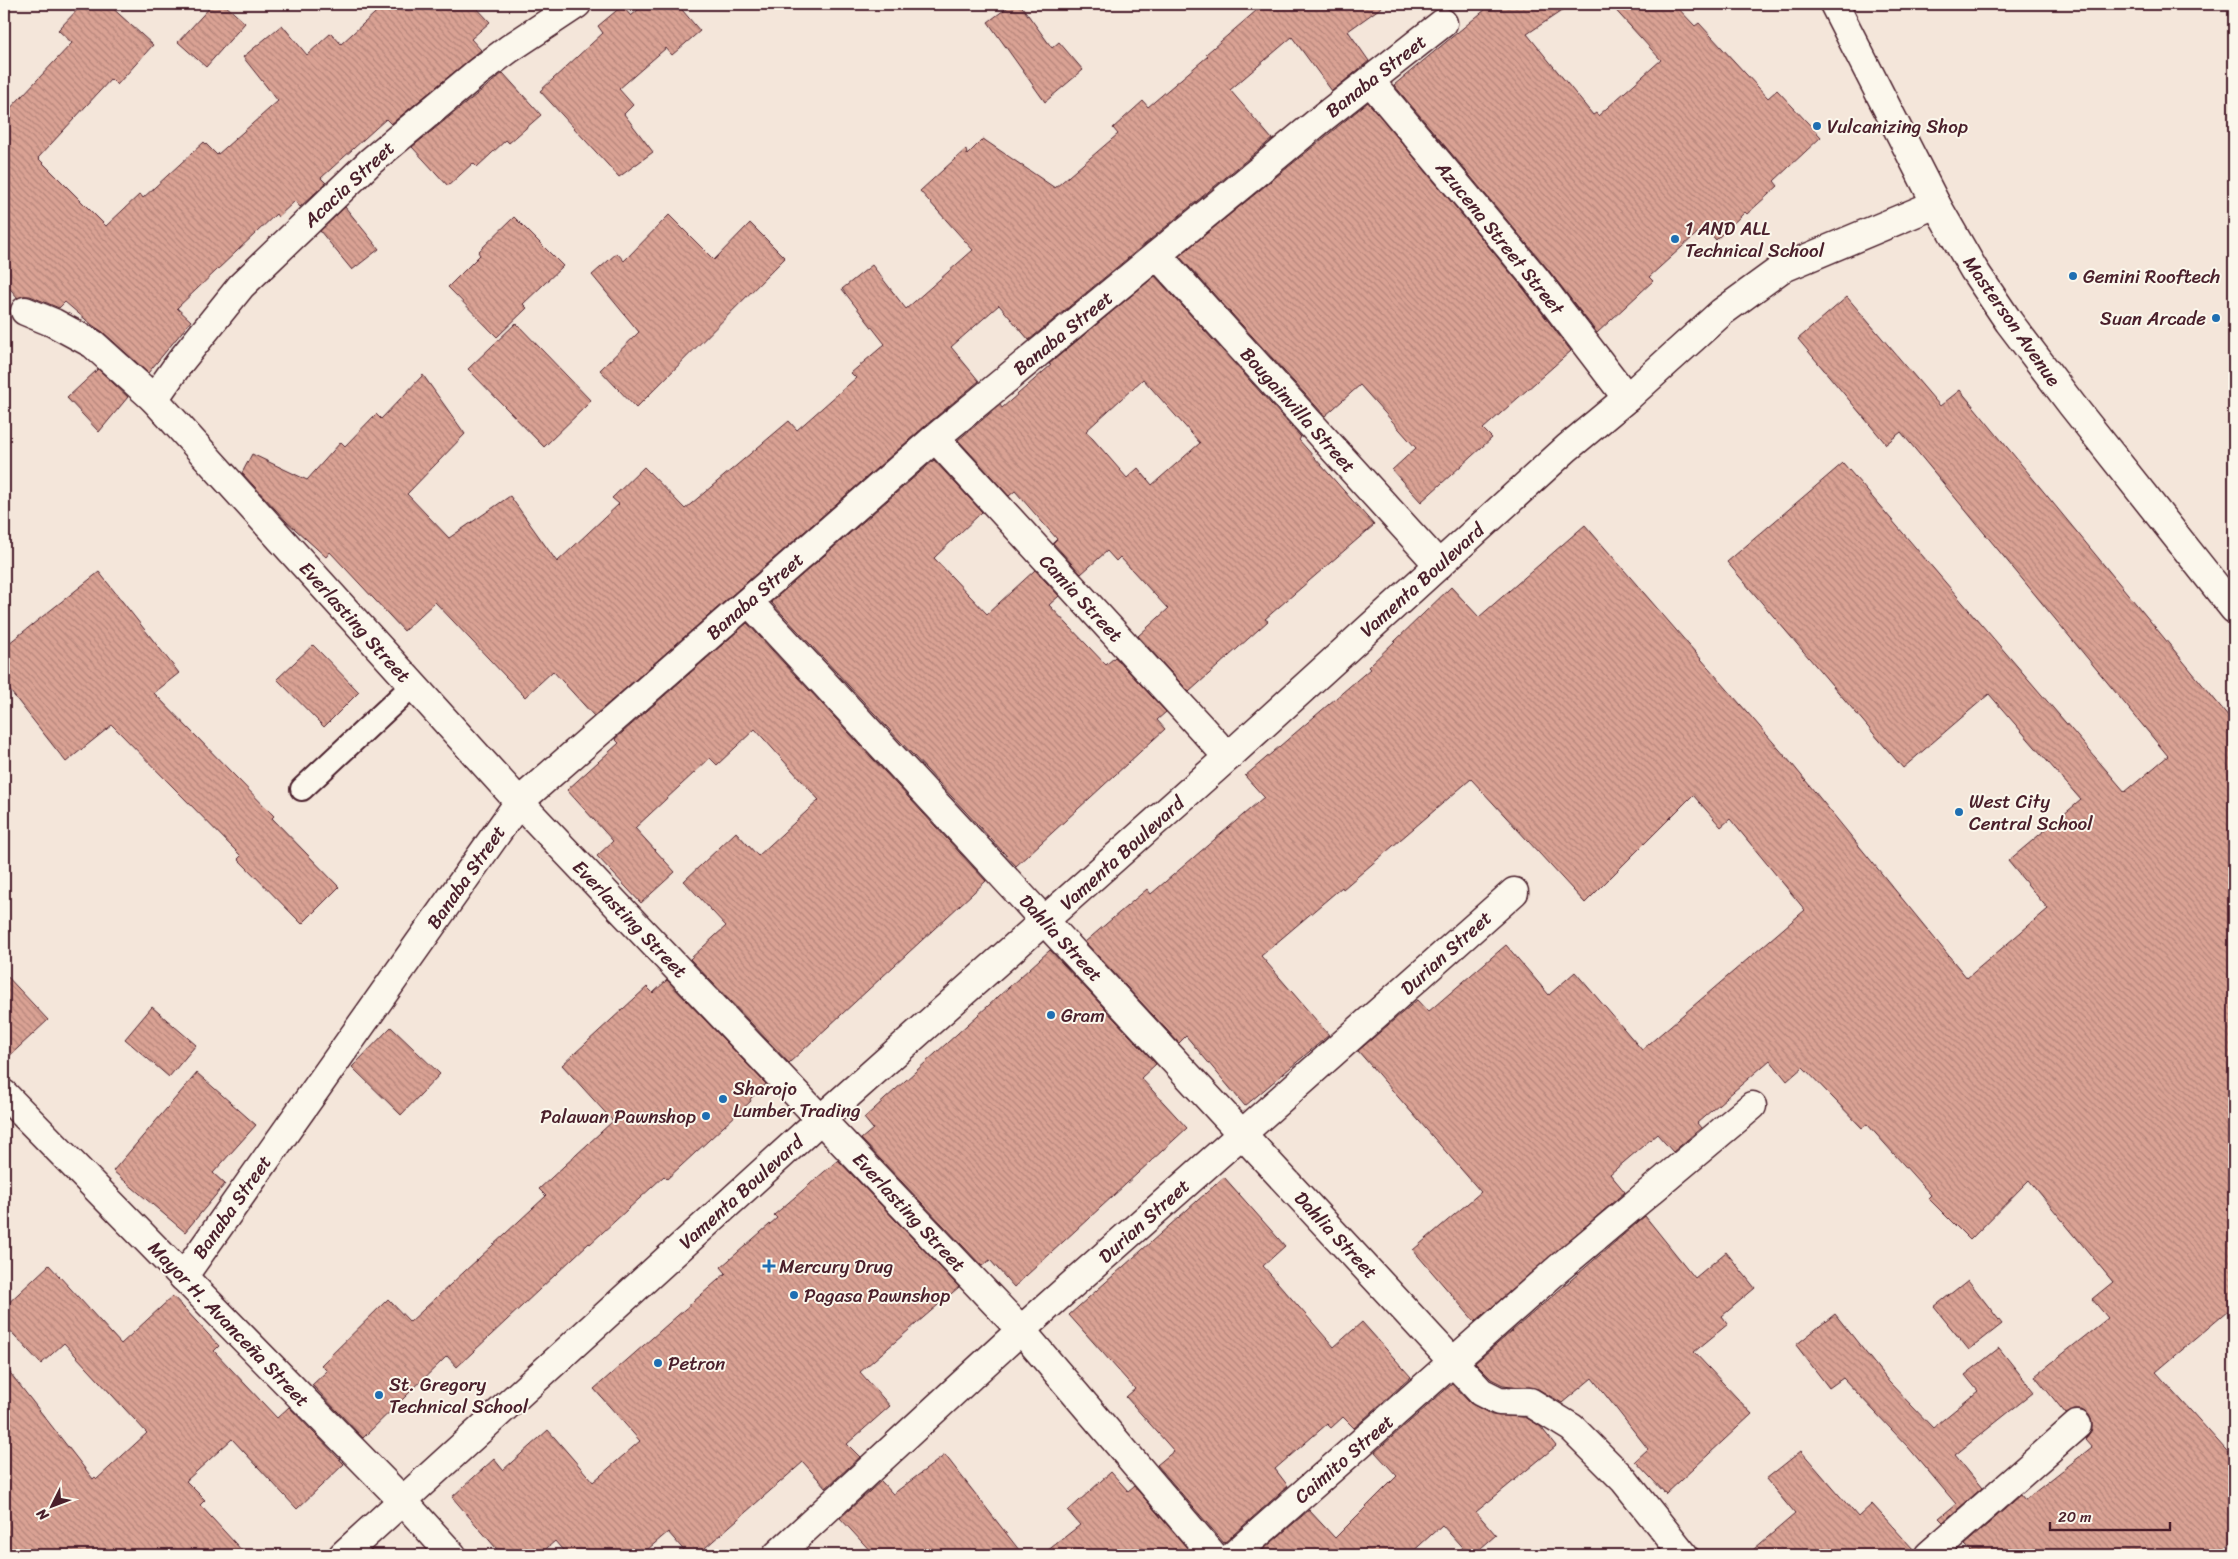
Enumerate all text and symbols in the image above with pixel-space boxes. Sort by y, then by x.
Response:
street label: Banaba Street [1318,26,1434,126]
place label: Vulcanizing Shop [1827,110,1968,143]
marker: Vulcanizing Shop [1811,120,1823,132]
street label: Acacia Street [295,132,403,236]
street label: Azucena Street Street [1427,153,1574,323]
place label: 1 AND ALL Technical School [1685,212,1825,267]
marker: 1 AND ALL Technical School [1669,233,1681,245]
street label: Masterson Avenue [1954,249,2070,393]
place label: Gemini Rooftech [2083,260,2220,293]
marker: Gemini Rooftech [2067,270,2079,282]
street label: Banaba Street [1006,282,1120,384]
place label: Suan Arcade [2100,302,2206,335]
marker: Suan Arcade [2210,312,2222,324]
street label: Bougainvilla Street [1232,339,1364,481]
street label: Vamenta Boulevard [1352,513,1494,645]
street label: Banaba Street [698,544,812,648]
street label: Camia Street [1031,546,1131,650]
street label: Everlasting Street [291,553,419,691]
place label: West City Central School [1969,785,2093,840]
street label: Vamenta Boulevard [1052,786,1194,918]
marker: West City Central School [1953,806,1965,818]
street label: Banaba Street [418,818,514,936]
street label: Everlasting Street [564,852,696,986]
street label: Dahlia Street [1011,886,1111,990]
street label: Durian Street [1392,902,1500,1004]
place label: Gram [1061,999,1105,1032]
marker: Gram [1045,1009,1057,1021]
place label: Sharojo Lumber Trading [733,1072,861,1127]
marker: Sharojo Lumber Trading [717,1093,729,1105]
place label: Palawan Pawnshop [540,1100,696,1133]
marker: Palawan Pawnshop [700,1110,712,1122]
street label: Vamenta Boulevard [671,1125,813,1257]
street label: Everlasting Street [844,1144,974,1280]
street label: Banaba Street [184,1148,280,1266]
street label: Durian Street [1090,1170,1198,1272]
street label: Dahlia Street [1286,1183,1386,1287]
street label: Mayor H. Avanceña Street [140,1233,318,1415]
place label: Mercury Drug [779,1250,893,1283]
marker: Mercury Drug [763,1260,775,1272]
place label: Pagasa Pawnshop [804,1279,950,1312]
marker: Pagasa Pawnshop [788,1289,800,1301]
place label: Petron [668,1347,725,1380]
marker: Petron [652,1357,664,1369]
place label: St. Gregory Technical School [389,1368,529,1423]
marker: St. Gregory Technical School [373,1389,385,1401]
street label: Caimito Street [1286,1406,1402,1512]
north arrow [28,1482,78,1532]
scale bar [2050,1499,2170,1531]
text: N [30,1502,56,1527]
text: 20 m [2058,1504,2092,1530]

